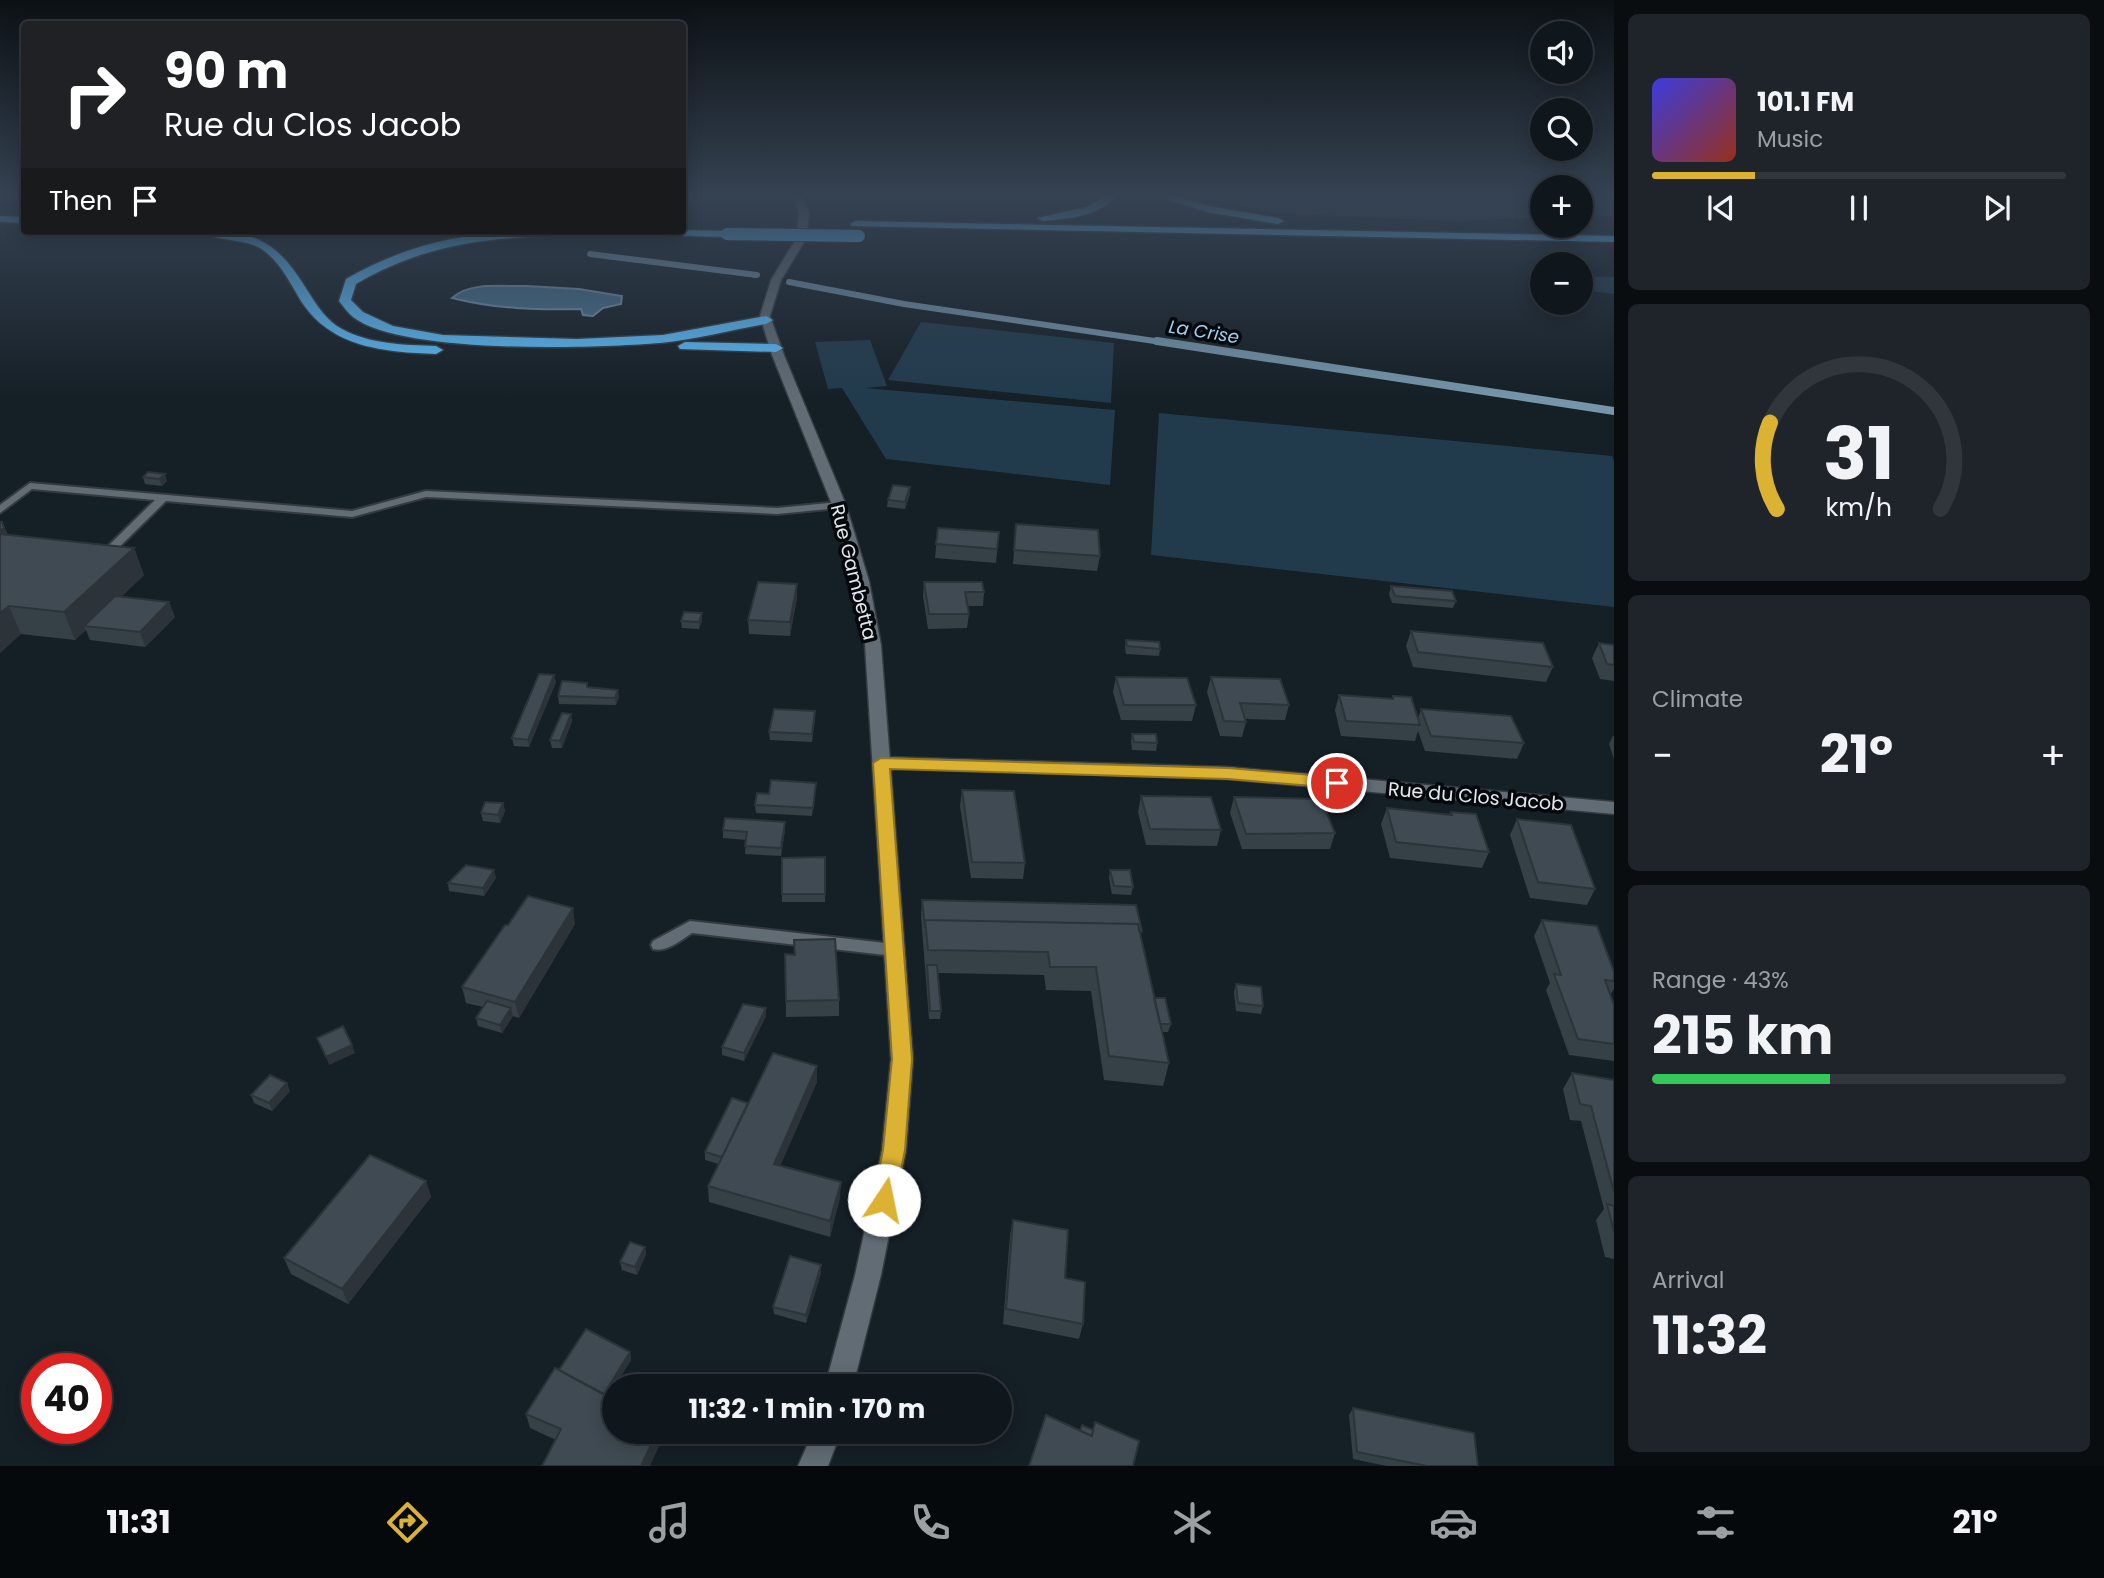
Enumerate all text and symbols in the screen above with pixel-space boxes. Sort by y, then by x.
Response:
map controls [1530,21,1593,315]
button: sound [1530,21,1593,84]
text: 90 m [164,37,288,105]
icon: right [49,49,140,140]
text: 101.1 FM [1757,84,1854,120]
button: search [1530,98,1593,161]
text: Rue du Clos Jacob [164,102,461,147]
text: Music [1757,123,1823,155]
button: + [1530,175,1593,238]
icon: arrive [126,182,164,220]
text: Then [49,183,112,219]
icon: previous [1702,189,1740,227]
icon: pause [1840,189,1878,227]
icon: next [1978,189,2016,227]
button: − [1530,252,1593,315]
water label: La Crise [1167,314,1241,349]
text: 31 [1823,403,1895,504]
text: km/h [1826,489,1892,524]
street label: Rue Gambetta [824,501,883,643]
text: Climate [1652,683,1743,715]
text: 21° [1820,718,1893,791]
text: − [1652,729,1673,782]
text: + [2040,729,2066,782]
pin [1307,753,1367,813]
icon: arrive [1318,764,1356,802]
street label: Rue du Clos Jacob [1387,775,1565,818]
text: Range · 43% [1652,964,1789,996]
text: 215 km [1652,999,1833,1072]
position arrow [847,1163,921,1237]
text: Arrival [1652,1264,1724,1296]
text: 11:32 [1652,1299,1767,1372]
speed limit sign: 40 [21,1353,112,1444]
text: 11:32 · 1 min · 170 m [689,1391,925,1427]
icon: directions [383,1498,432,1547]
icon: music [645,1498,694,1547]
icon: phone [906,1498,955,1547]
icon: climate [1168,1498,1217,1547]
icon: car [1429,1498,1478,1547]
icon: filters [1691,1498,1740,1547]
text: 11:31 [106,1499,171,1544]
text: 21° [1953,1499,1998,1544]

